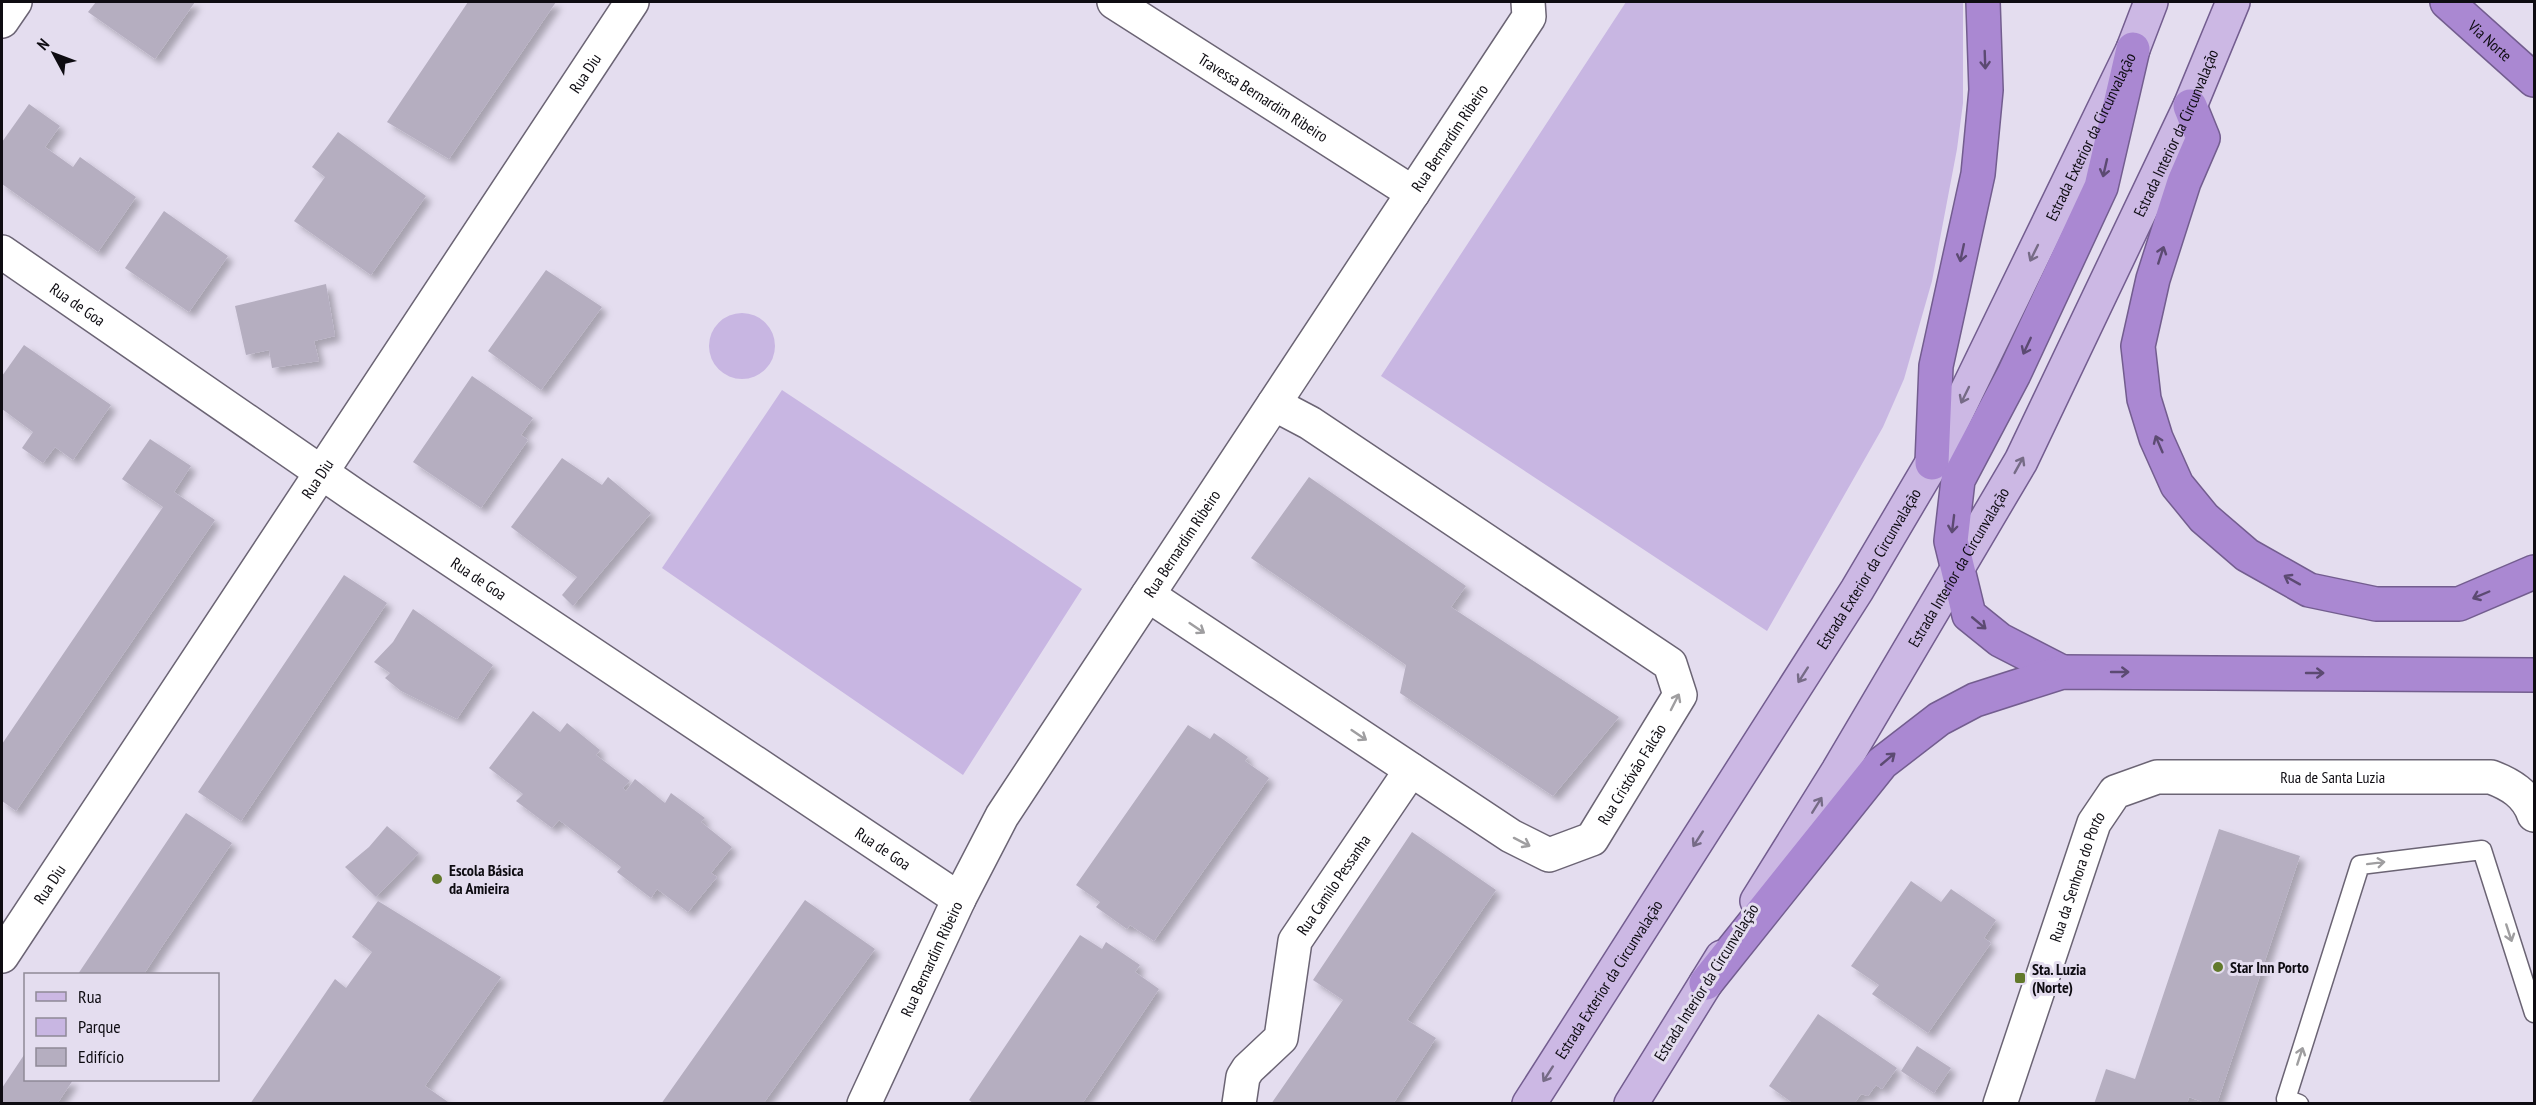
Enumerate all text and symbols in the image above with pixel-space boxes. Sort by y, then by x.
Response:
street label: Via Norte [2463,15,2516,65]
north arrow [24,24,84,84]
text: N [32,34,53,54]
street label: Estrada Interior da Circunvalação [2129,46,2222,220]
street label: Travessa Bernardim Ribeiro [1194,48,1332,146]
one-way arrow [1979,49,1991,69]
street label: Estrada Exterior da Circunvalação [2041,49,2140,224]
street label: Rua Diu [565,50,605,97]
street label: Rua Bernardim Ribeiro [1407,80,1492,195]
one-way arrow [2099,158,2111,177]
one-way arrow [1956,243,1967,262]
one-way arrow [2028,244,2039,262]
one-way arrow [2156,246,2167,265]
street label: Rua de Goa [46,278,109,330]
one-way arrow [2021,337,2033,355]
one-way arrow [1958,385,1970,403]
one-way arrow [2153,436,2164,454]
street label: Rua Diu [297,455,338,502]
one-way arrow [2013,457,2025,474]
street label: Estrada Exterior da Circunvalação [1812,484,1925,653]
street label: Estrada Interior da Circunvalação [1904,484,2013,650]
street label: Rua Bernardim Ribeiro [1139,486,1225,601]
one-way arrow [1947,514,1958,533]
street label: Rua de Goa [447,553,511,604]
one-way arrow [2283,574,2301,585]
one-way arrow [2472,590,2490,601]
one-way arrow [1971,616,1987,629]
one-way arrow [1188,621,1205,634]
one-way arrow [1797,666,1810,683]
one-way arrow [2110,666,2130,678]
one-way arrow [2305,667,2325,679]
one-way arrow [1670,693,1682,711]
street label: Rua Cristóvão Falcão [1593,720,1670,828]
one-way arrow [1350,730,1367,742]
one-way arrow [1880,752,1896,765]
street label: Rua de Santa Luzia [2280,767,2385,787]
one-way arrow [1811,796,1824,813]
street label: Rua da Senhora do Porto [2045,807,2109,944]
street label: Rua de Goa [852,823,915,874]
one-way arrow [1692,830,1704,847]
street label: Rua Camilo Pessanha [1292,831,1374,939]
one-way arrow [1513,837,1531,848]
one-way arrow [2365,858,2385,869]
place label: Escola Básica da Amieira [449,860,524,898]
street label: Rua Diu [29,861,70,908]
marker: Escola Básica da Amieira [430,872,444,886]
street label: Estrada Exterior da Circunvalação [1551,896,1667,1062]
street label: Rua Bernardim Ribeiro [896,898,967,1020]
street label: Estrada Interior da Circunvalação [1649,900,1763,1064]
one-way arrow [2504,923,2515,942]
place label: Star Inn Porto [2230,957,2309,977]
place label: Sta. Luzia (Norte) [2032,959,2087,997]
marker: Star Inn Porto [2211,960,2225,974]
marker: Sta. Luzia (Norte) [2013,971,2027,985]
legend [24,973,219,1081]
text: Rua [78,985,102,1008]
text: Parque [78,1015,121,1038]
text: Edifício [78,1045,124,1068]
one-way arrow [2295,1047,2306,1066]
one-way arrow [1542,1065,1554,1082]

